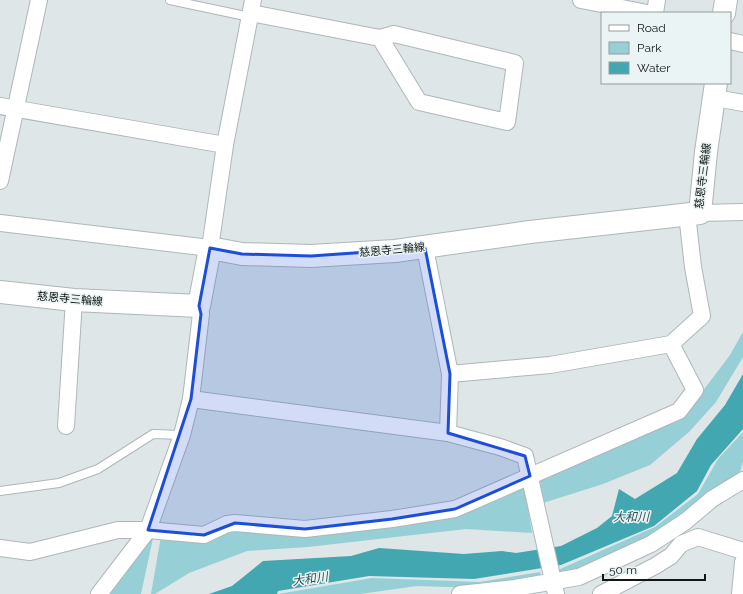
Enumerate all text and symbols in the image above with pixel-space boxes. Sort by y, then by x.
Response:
legend [601,12,731,84]
text: Road [637,21,666,35]
text: Park [637,41,662,55]
text: Water [637,61,671,75]
street label: 慈恩寺三輪線 [693,142,713,210]
street label: 慈恩寺三輪線 [359,241,425,259]
street label: 慈恩寺三輪線 [37,290,103,308]
water label: 大和川 [613,510,651,524]
scale bar [603,556,705,582]
text: 50 m [609,563,637,577]
water label: 大和川 [291,569,331,588]

